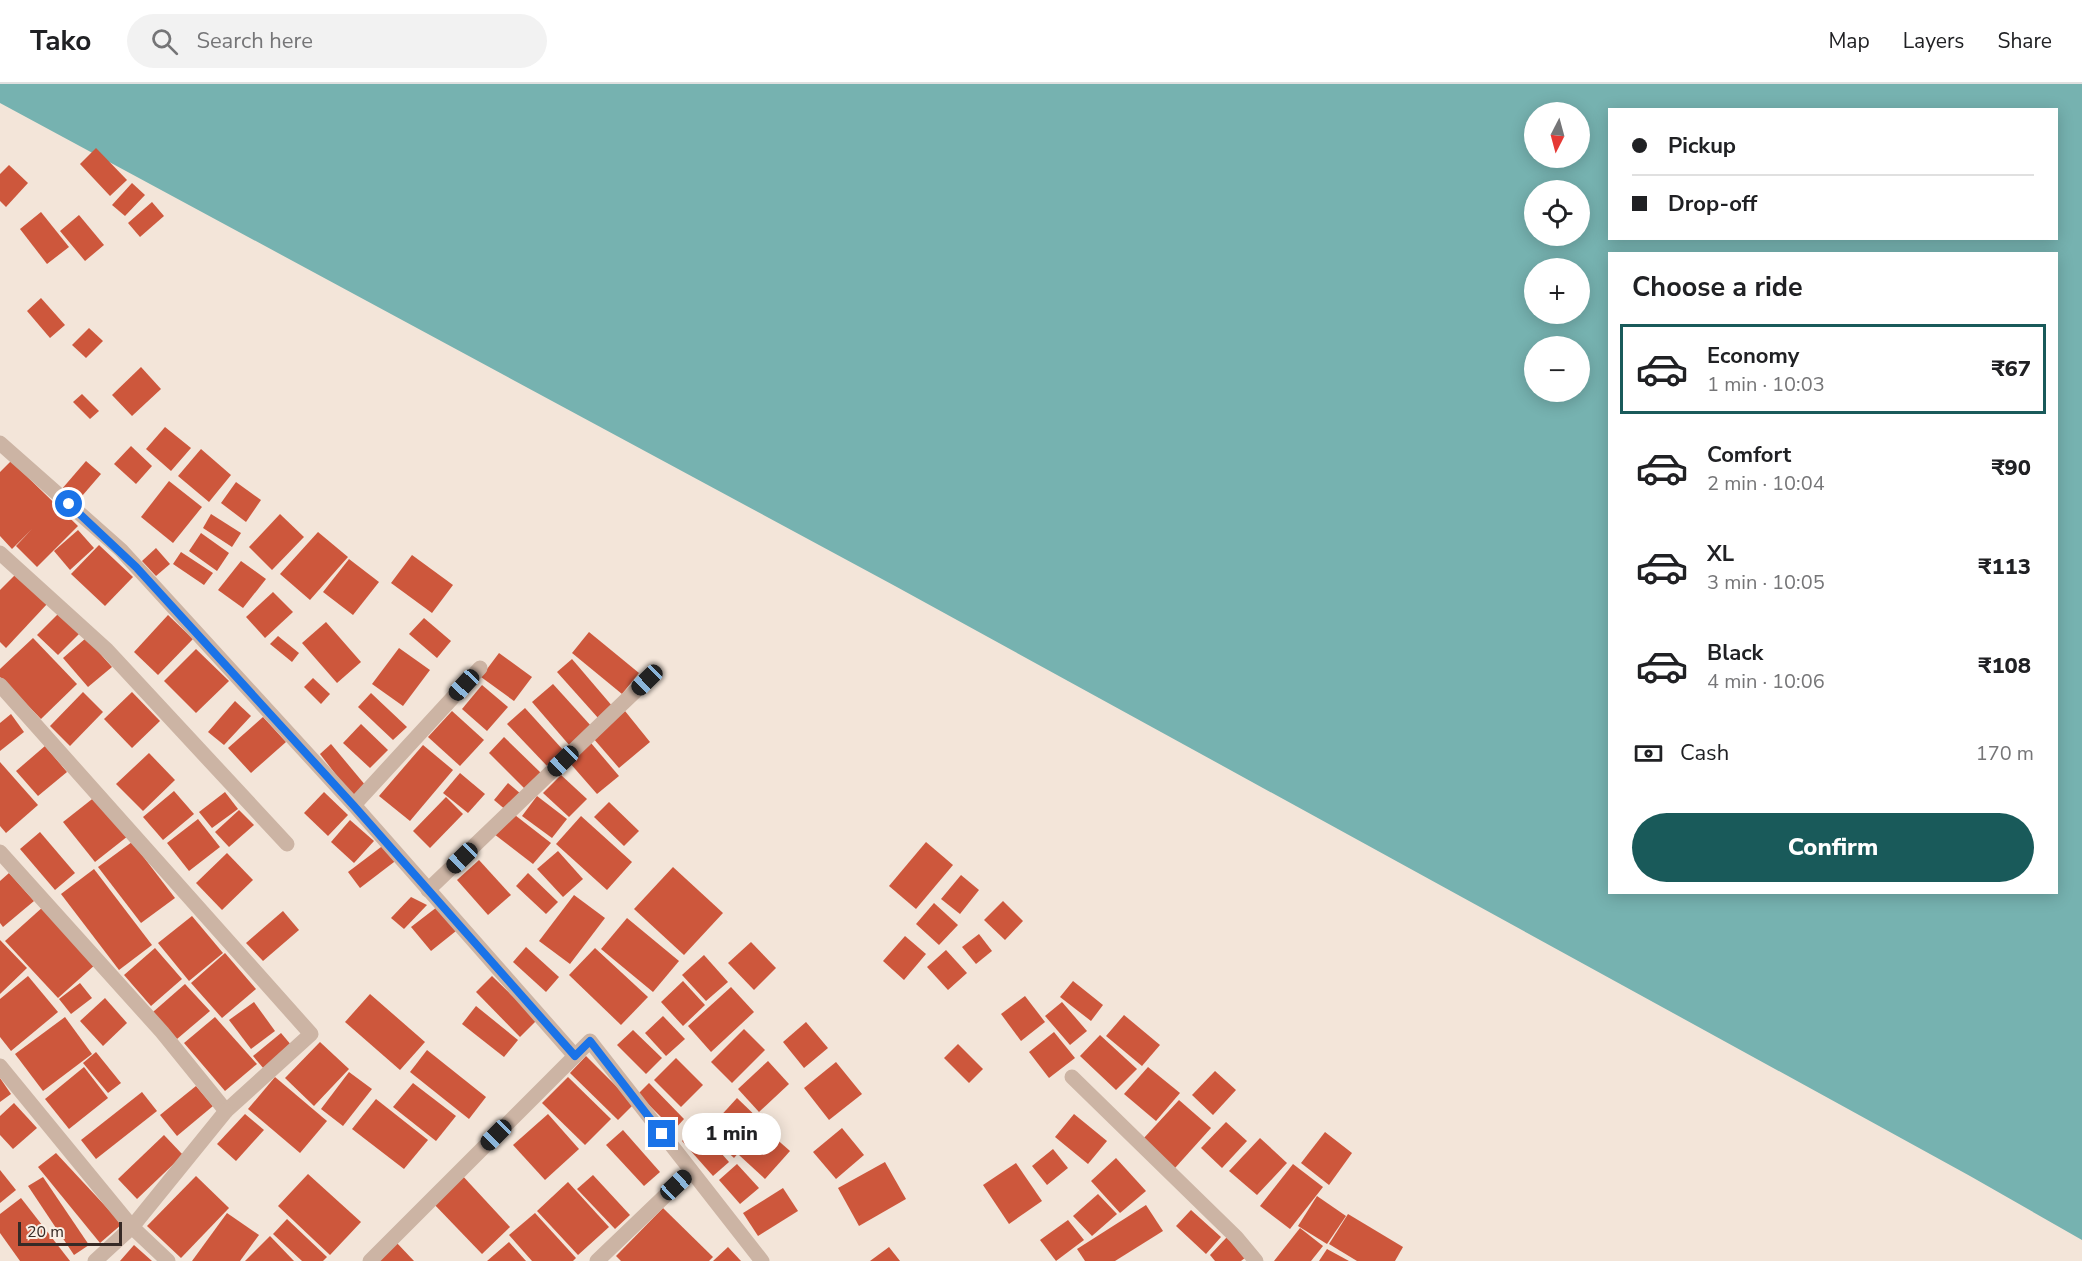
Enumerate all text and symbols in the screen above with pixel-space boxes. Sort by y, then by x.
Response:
search box [127,14,547,68]
text: Tako [30,22,91,60]
icon: search [148,25,181,58]
text: Search here [196,26,313,56]
text: Map [1828,27,1870,55]
text: Layers [1903,27,1964,55]
text: Share [1997,27,2052,55]
north arrow [1524,102,1590,168]
map controls [1524,102,1590,402]
text: Pickup [1668,131,1736,161]
button: locate [1524,180,1590,246]
text: Drop-off [1668,189,1757,219]
button: + [1524,258,1590,324]
text: Choose a ride [1632,269,1803,306]
button: − [1524,336,1590,402]
text: Economy [1707,341,1799,371]
icon: car [1635,342,1689,396]
text: ₹67 [1991,354,2031,384]
text: 1 min · 10:03 [1707,371,1825,398]
text: Comfort [1707,440,1791,470]
icon: car [1635,441,1689,495]
text: ₹90 [1991,453,2031,483]
text: 2 min · 10:04 [1707,470,1825,497]
route start [55,490,82,517]
text: XL [1707,539,1734,569]
icon: car [1635,540,1689,594]
text: ₹113 [1978,552,2031,582]
text: 3 min · 10:05 [1707,569,1825,596]
text: Black [1707,638,1763,668]
icon: car [1635,639,1689,693]
text: ₹108 [1978,651,2031,681]
car [628,661,666,699]
car [445,666,483,704]
text: 4 min · 10:06 [1707,668,1825,695]
icon: cash [1632,737,1665,770]
text: Cash [1680,738,1729,768]
text: 170 m [1976,740,2034,767]
car [544,742,582,780]
button: Confirm [1632,813,2034,882]
car [443,839,481,877]
callout: 1 min [683,1113,782,1155]
car [477,1116,515,1154]
route end [648,1120,675,1147]
text: 1 min [705,1120,758,1147]
car [657,1166,695,1204]
scale bar [18,1219,122,1246]
text: 20 m [27,1221,64,1243]

